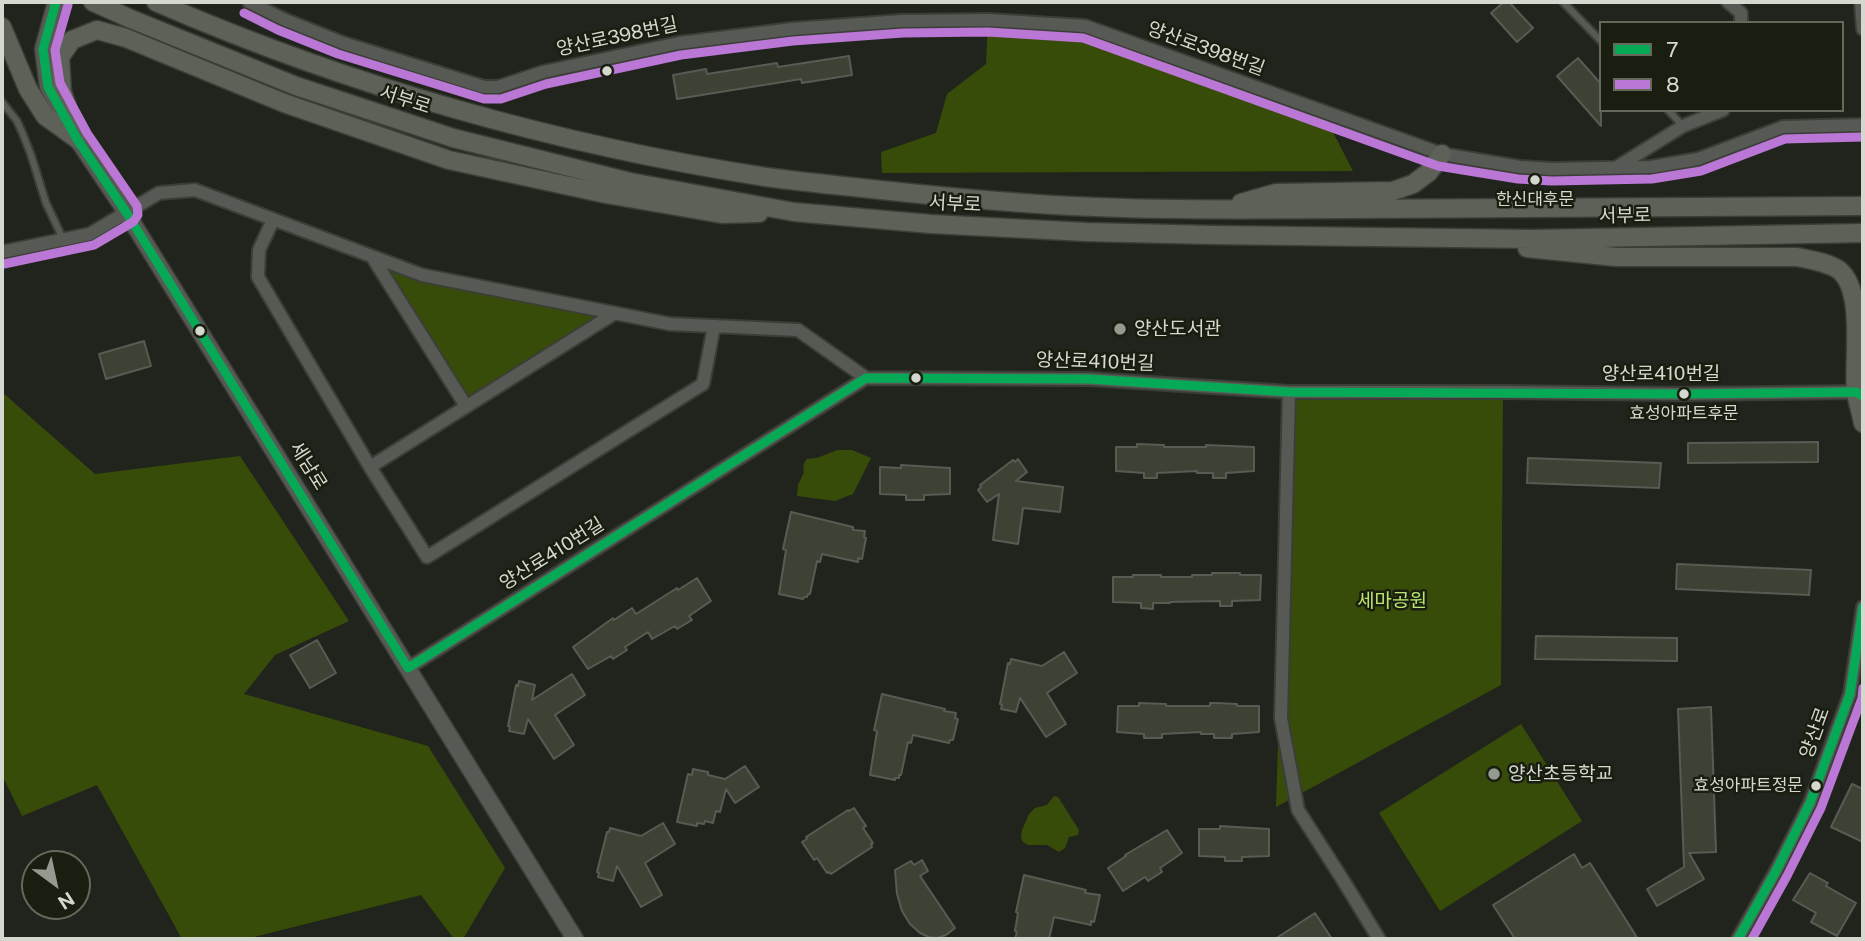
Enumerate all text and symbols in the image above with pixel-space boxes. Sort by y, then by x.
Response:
street label: 양산로398번길 [554,13,680,61]
street label: 양산로398번길 [1144,17,1268,81]
legend [1599,21,1844,112]
text: 7 [1666,37,1679,62]
unlabelled marker [600,64,614,78]
text: 8 [1666,72,1680,97]
street label: 서부로 [377,81,433,119]
marker: 한신대후문 [1528,173,1542,187]
place label: 한신대후문 [1496,190,1574,210]
street label: 서부로 [928,191,982,217]
street label: 서부로 [1599,204,1651,228]
place label: 양산도서관 [1134,318,1221,340]
marker: 양산도서관 [1112,321,1128,337]
unlabelled marker [193,324,207,338]
street label: 양산로410번길 [1035,349,1155,375]
street label: 양산로410번길 [1602,363,1720,385]
unlabelled marker [909,371,923,385]
marker: 효성아파트후문 [1677,387,1691,401]
place label: 효성아파트후문 [1629,404,1739,424]
street label: 세남로 [284,438,332,494]
street label: 양산로410번길 [496,513,608,595]
park label: 세마공원 [1357,590,1427,612]
street label: 양산로 [1795,704,1835,762]
place label: 양산초등학교 [1508,763,1613,785]
marker: 양산초등학교 [1486,766,1502,782]
place label: 효성아파트정문 [1694,776,1803,796]
marker: 효성아파트정문 [1809,779,1823,793]
north arrow [21,850,91,920]
text: N [54,888,79,914]

